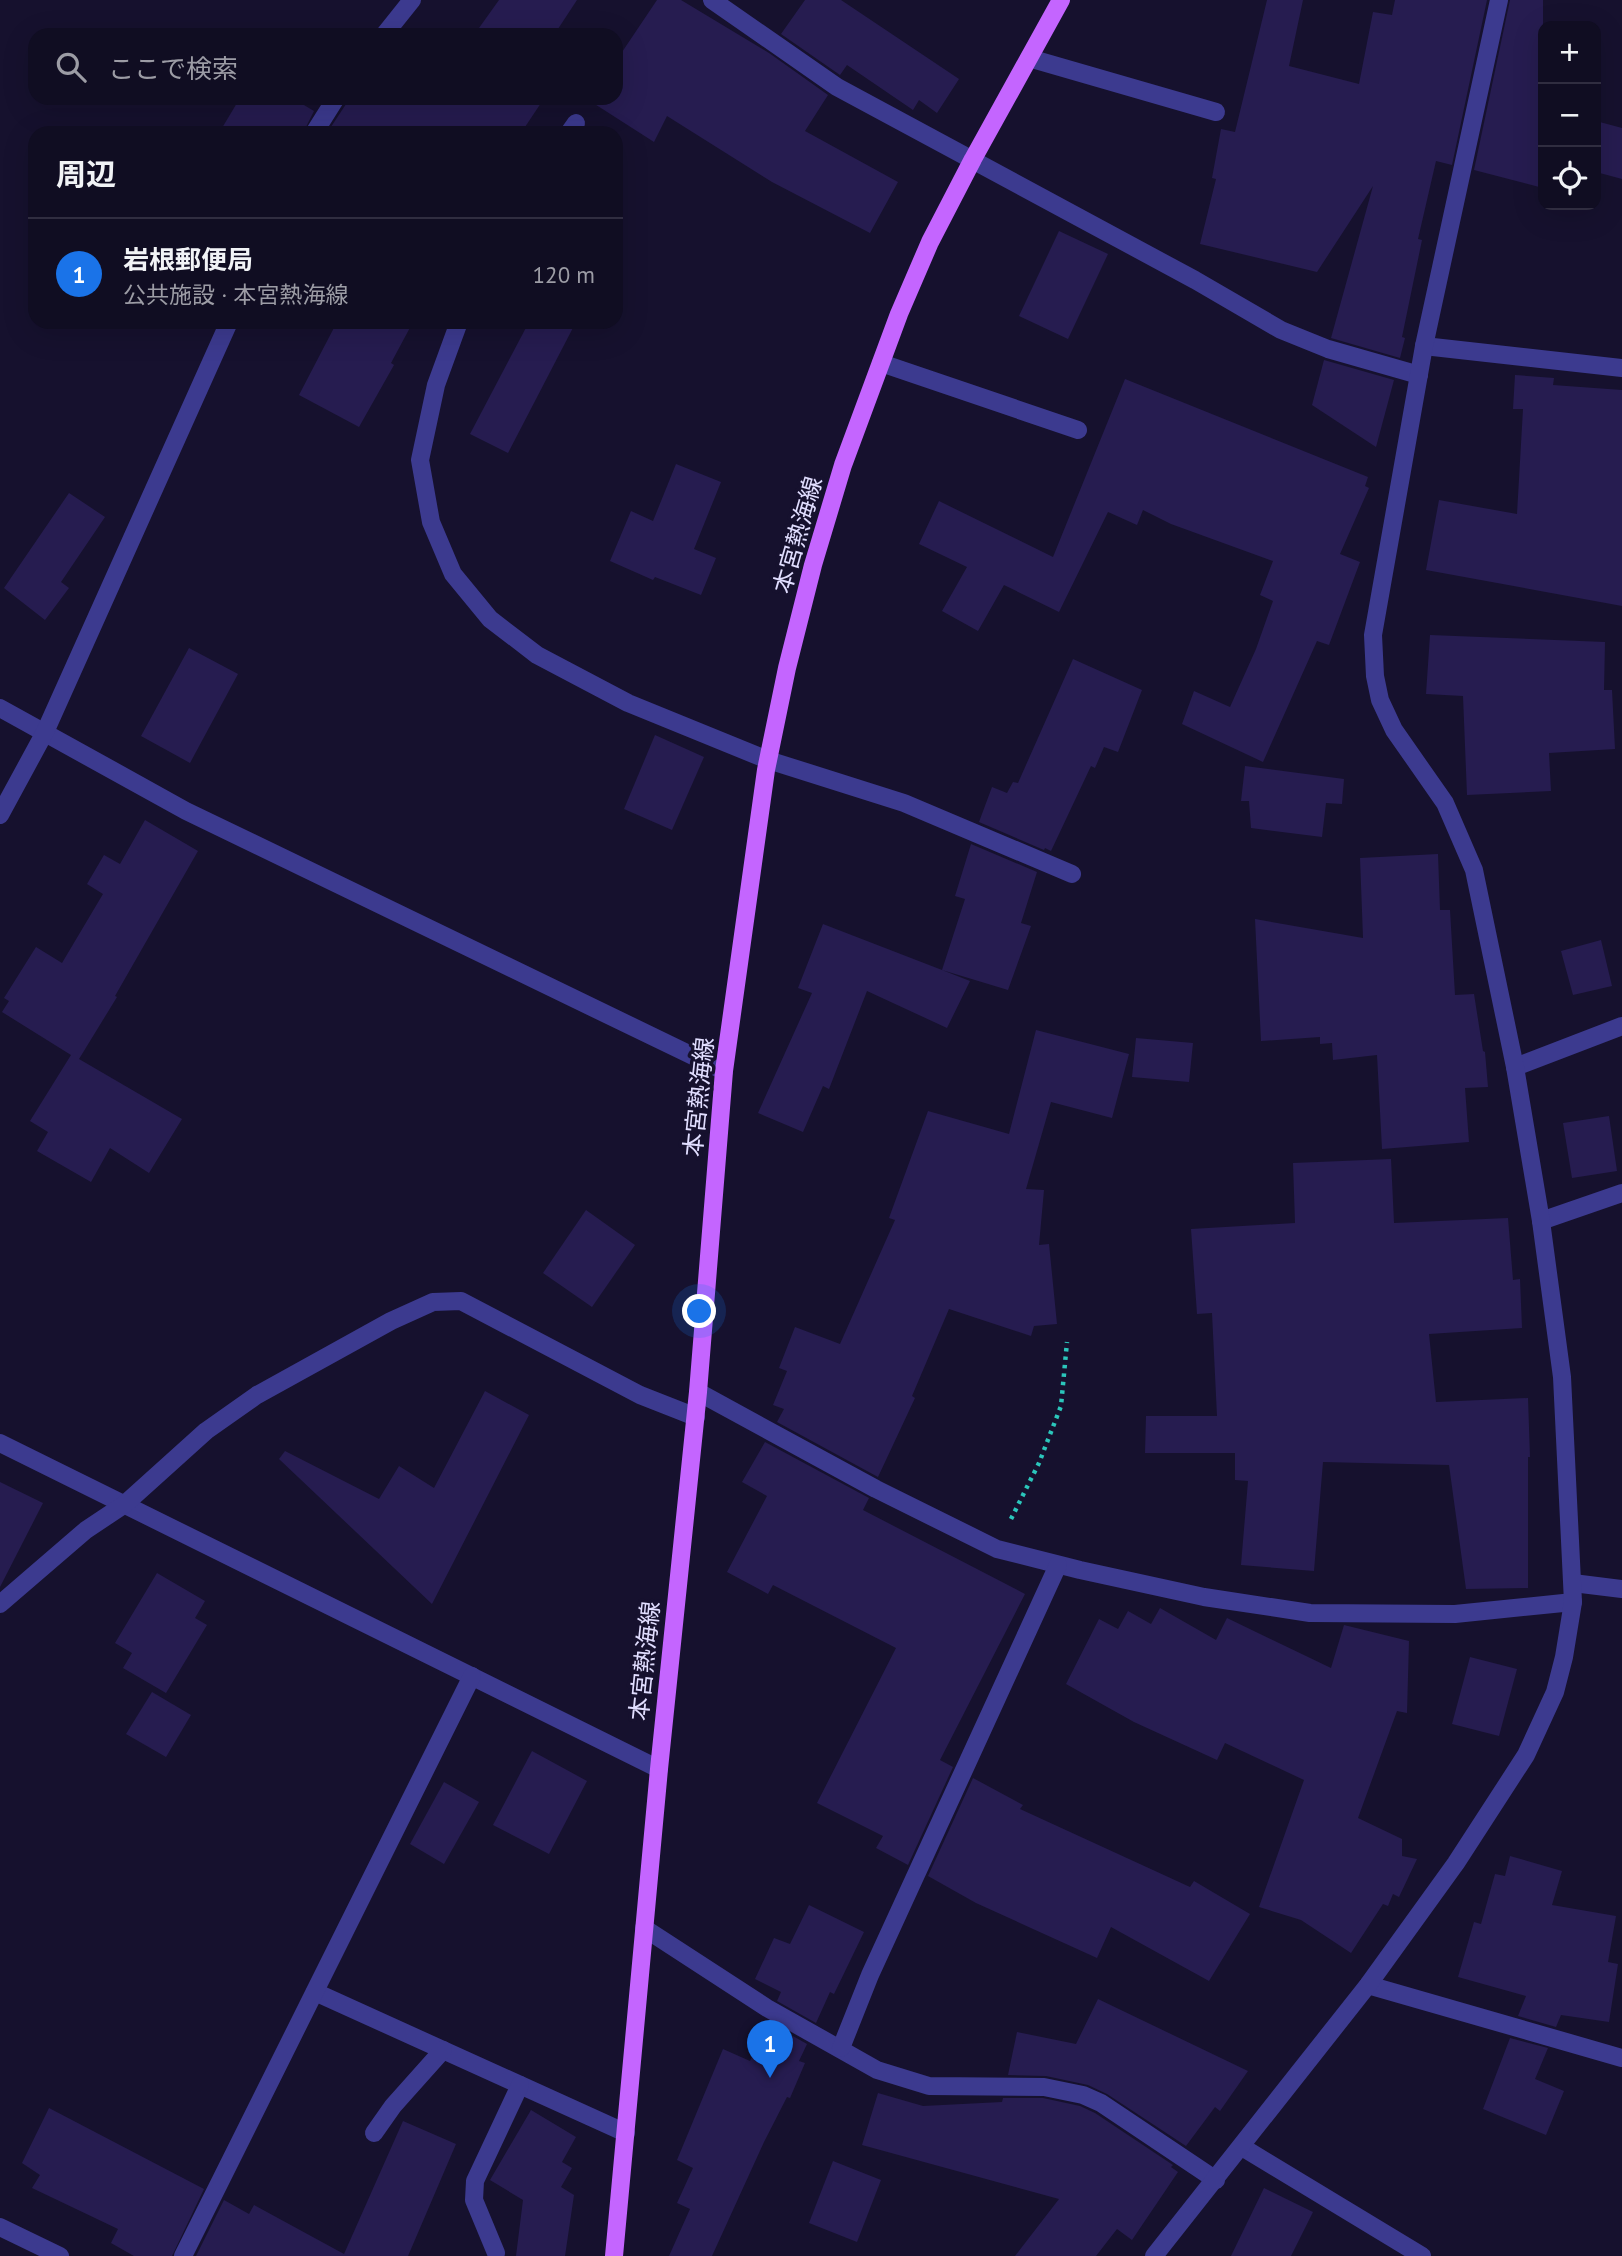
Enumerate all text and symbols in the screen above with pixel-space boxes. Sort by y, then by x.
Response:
map controls [1538,21,1601,210]
button: + [1538,21,1601,84]
search box [28,28,623,105]
icon: search [52,48,90,86]
text: ここで検索 [108,52,238,85]
button: − [1538,84,1601,147]
button: locate [1538,147,1601,210]
text: 周辺 [56,154,116,193]
text: 岩根郵便局 [123,243,253,276]
text: 1 [72,260,86,289]
text: 120 m [533,260,595,289]
text: 公共施設 · 本宮熱海線 [123,280,348,309]
street label: 本宮熱海線 [766,473,829,597]
street label: 本宮熱海線 [677,1036,720,1158]
your location [682,1294,716,1328]
street label: 本宮熱海線 [623,1600,666,1722]
pin: 1 [747,2020,793,2078]

